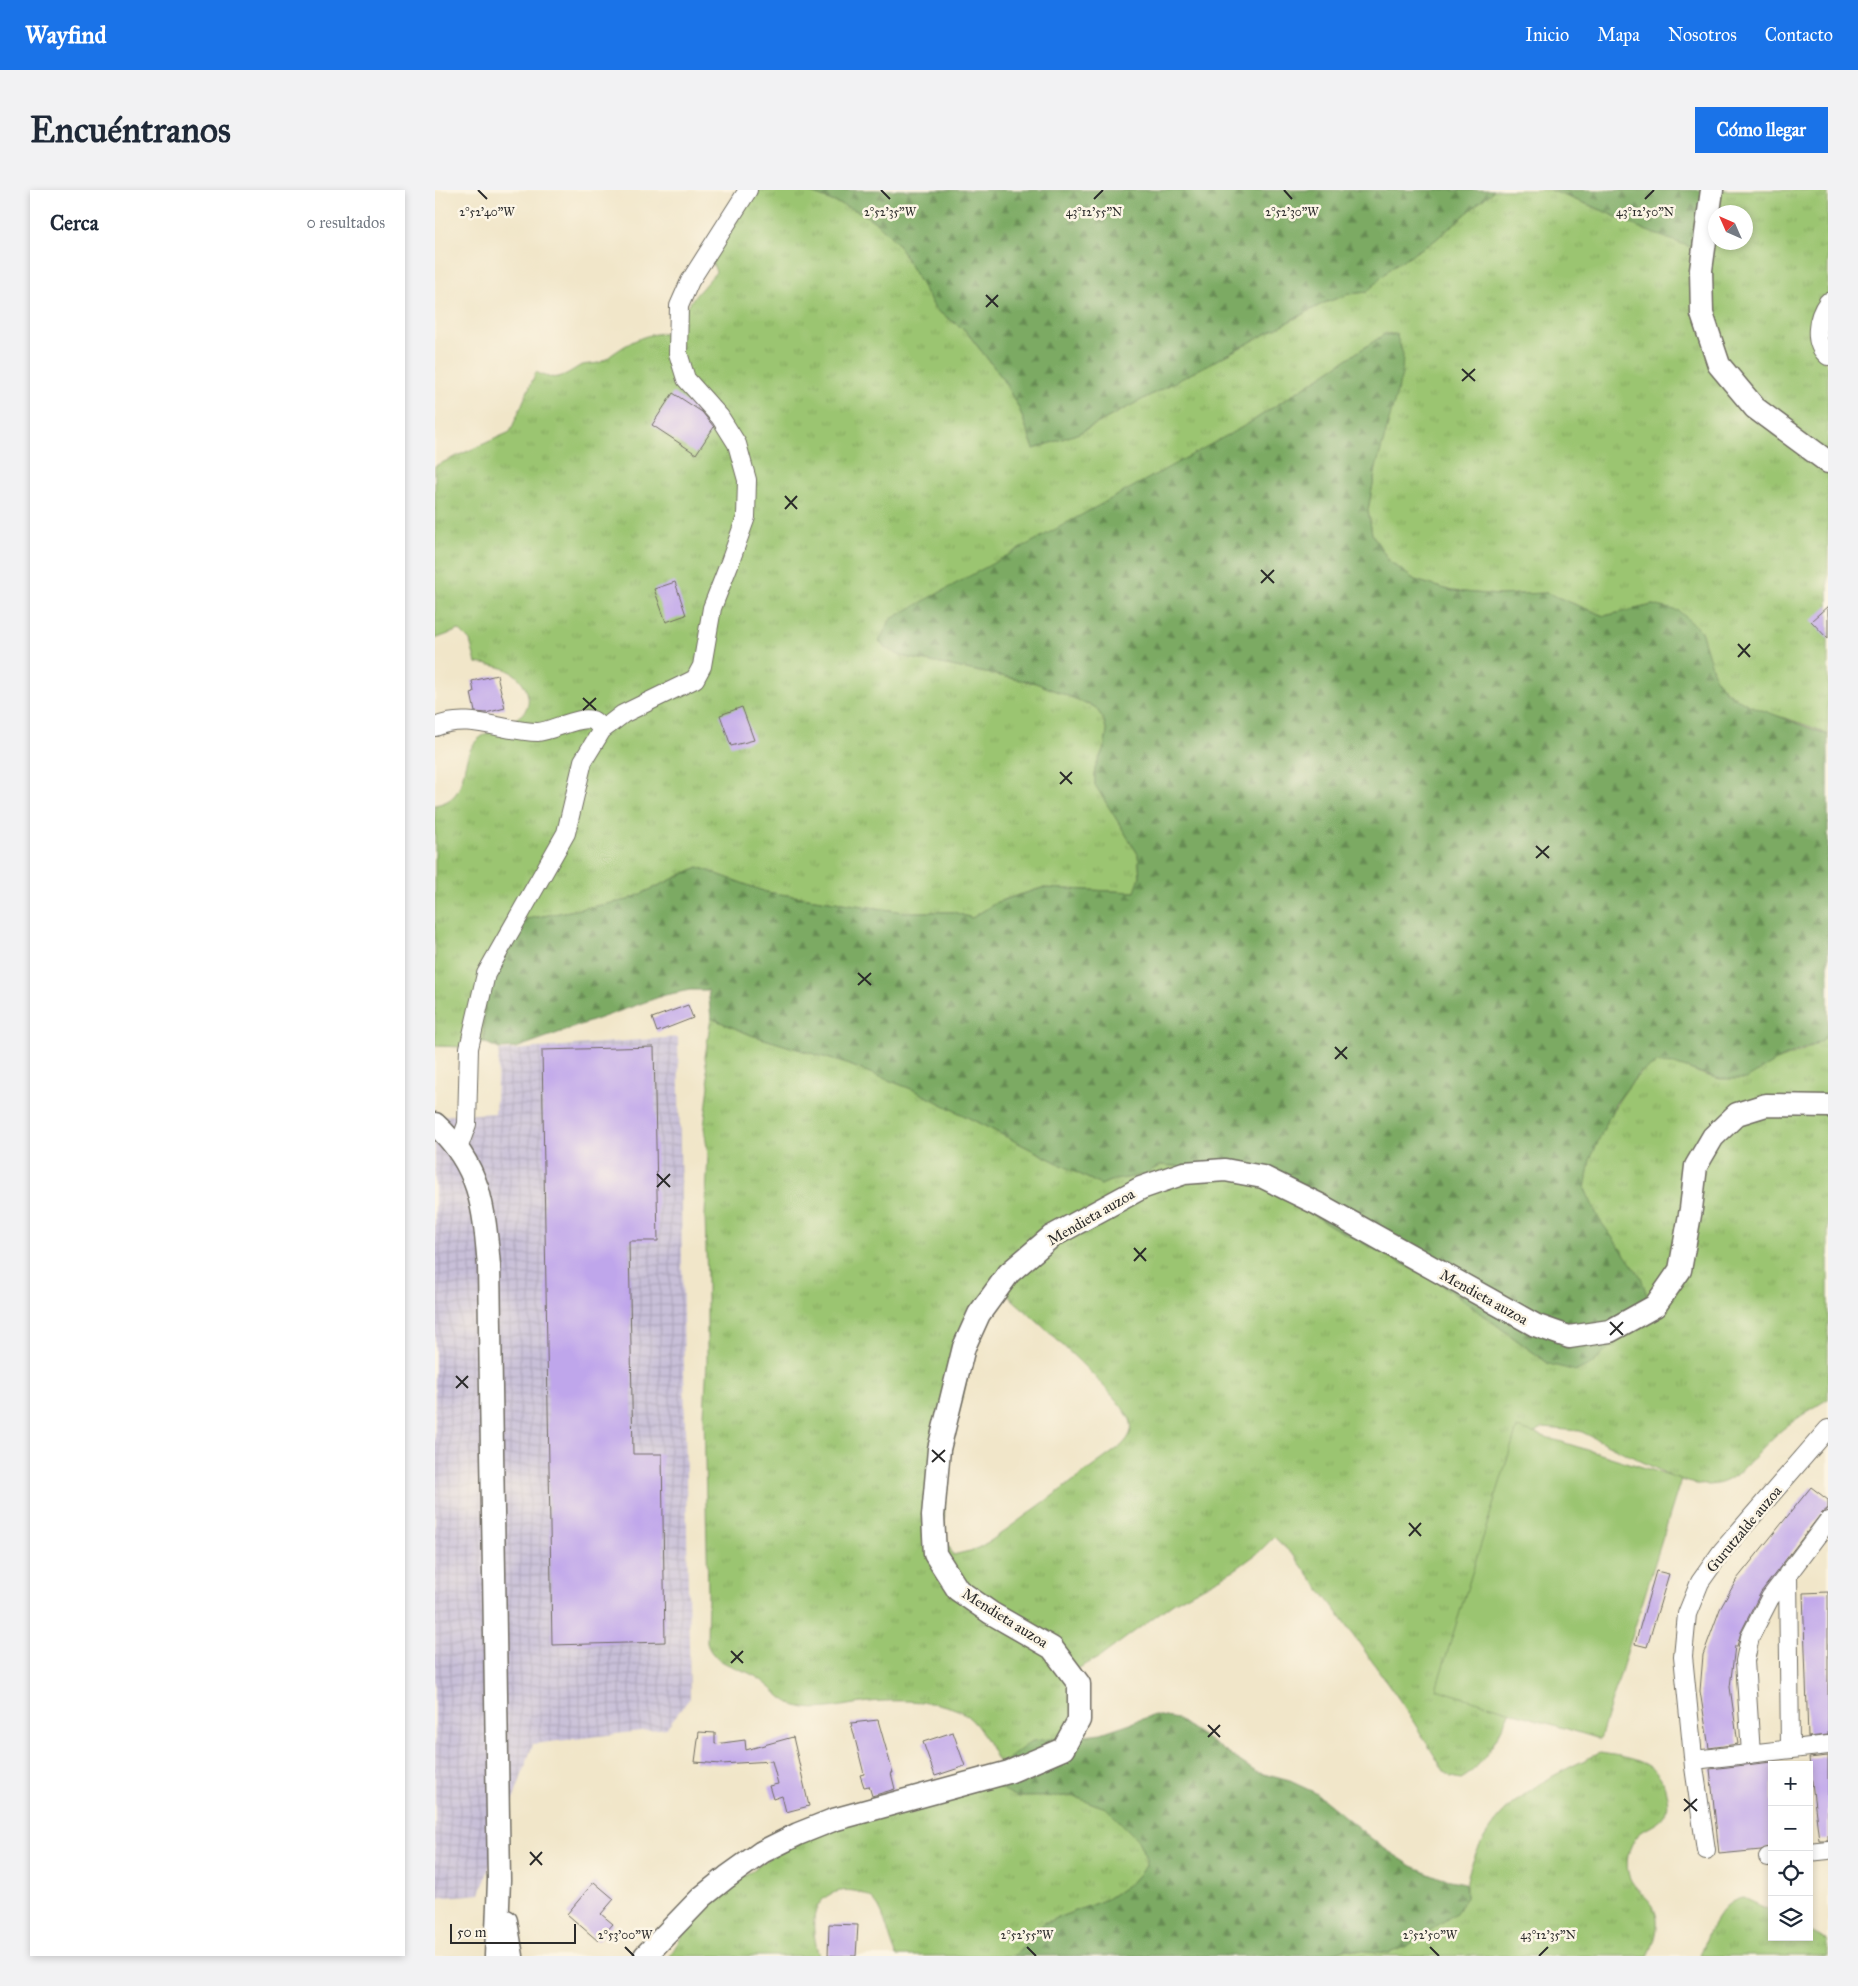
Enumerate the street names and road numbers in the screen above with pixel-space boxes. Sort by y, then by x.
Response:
street label: Mendieta auzoa [1044,1184,1138,1249]
street label: Mendieta auzoa [1437,1265,1532,1329]
street label: Gurutzalde auzoa [1703,1482,1786,1576]
street label: Mendieta auzoa [959,1584,1052,1652]

